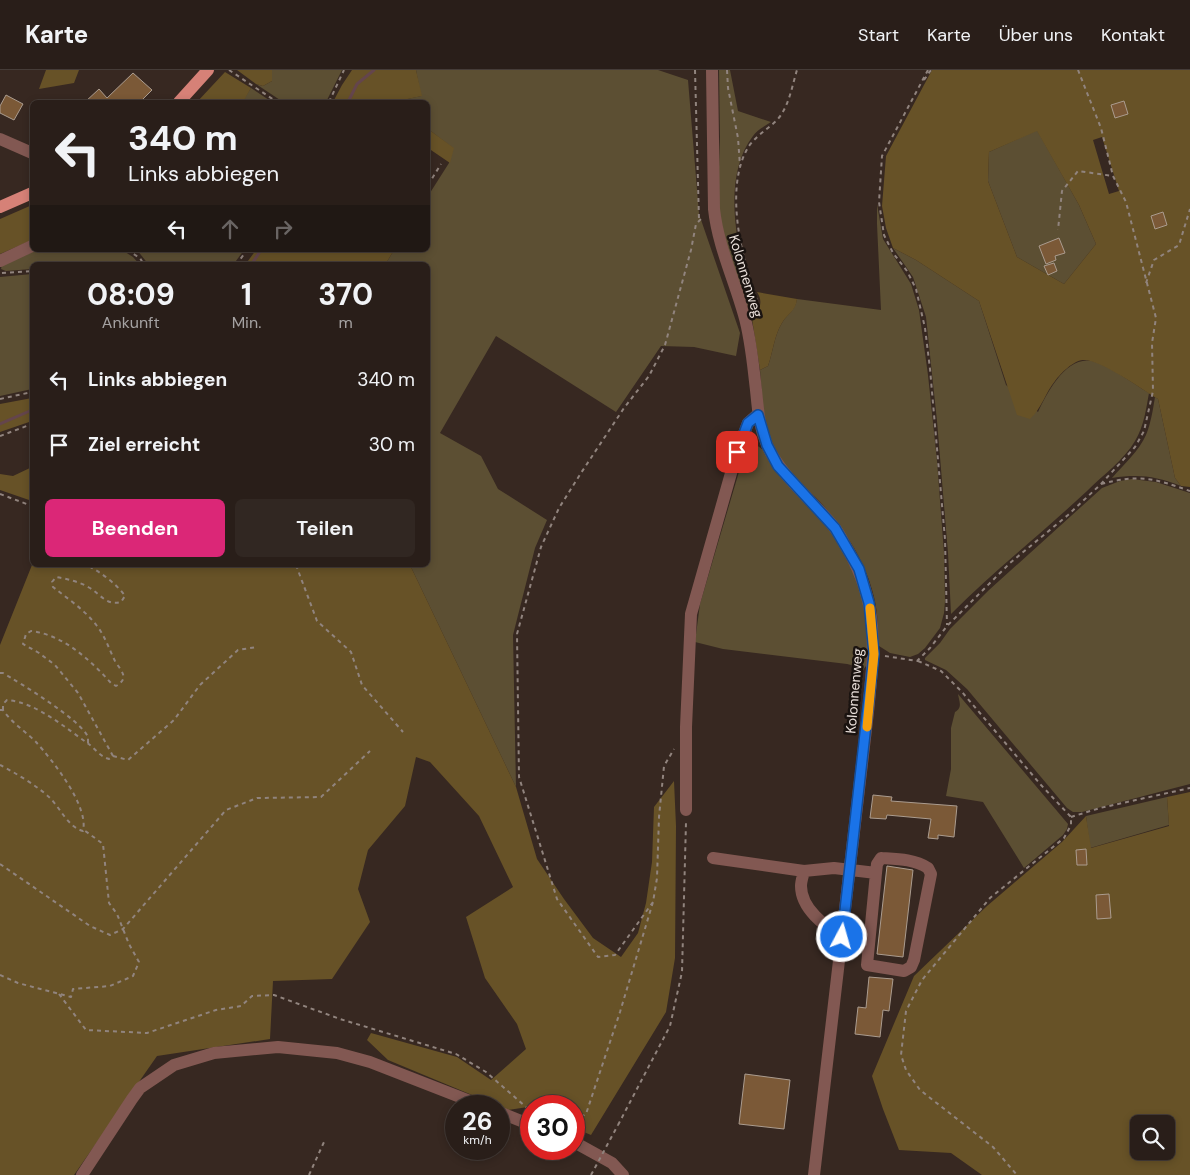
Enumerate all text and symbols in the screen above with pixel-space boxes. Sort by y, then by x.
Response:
text: Karte [25,19,88,50]
text: Start [858,23,899,47]
text: Karte [927,23,971,47]
text: Über uns [999,23,1073,47]
text: Kontakt [1101,23,1165,47]
text: 340 m [128,115,238,161]
icon: left [45,120,110,185]
text: Links abbiegen [128,159,279,188]
icon: left [163,215,191,243]
icon: ahead [216,215,244,243]
icon: right [269,215,297,243]
street label: Kolonnenweg [725,232,767,320]
text: 08:09 [87,275,175,314]
text: 1 [241,275,252,314]
text: 370 [318,275,373,314]
text: Ankunft [102,312,160,333]
text: Min. [232,312,261,333]
text: m [339,312,353,333]
icon: left [45,366,73,394]
text: Links abbiegen [88,367,227,392]
text: 340 m [357,367,415,392]
icon: arrive [45,431,73,459]
pin [716,431,758,473]
text: Ziel erreicht [88,432,200,457]
text: 30 m [369,432,415,457]
icon: arrive [723,438,751,466]
button: Beenden [45,499,225,557]
button: Teilen [235,499,415,557]
street label: Kolonnenweg [841,647,867,734]
position arrow [815,910,867,962]
speed limit sign: 30 [520,1095,585,1160]
text: 26 [462,1105,493,1138]
map controls [1130,1115,1175,1160]
button: search [1130,1115,1175,1160]
text: km/h [463,1132,492,1148]

